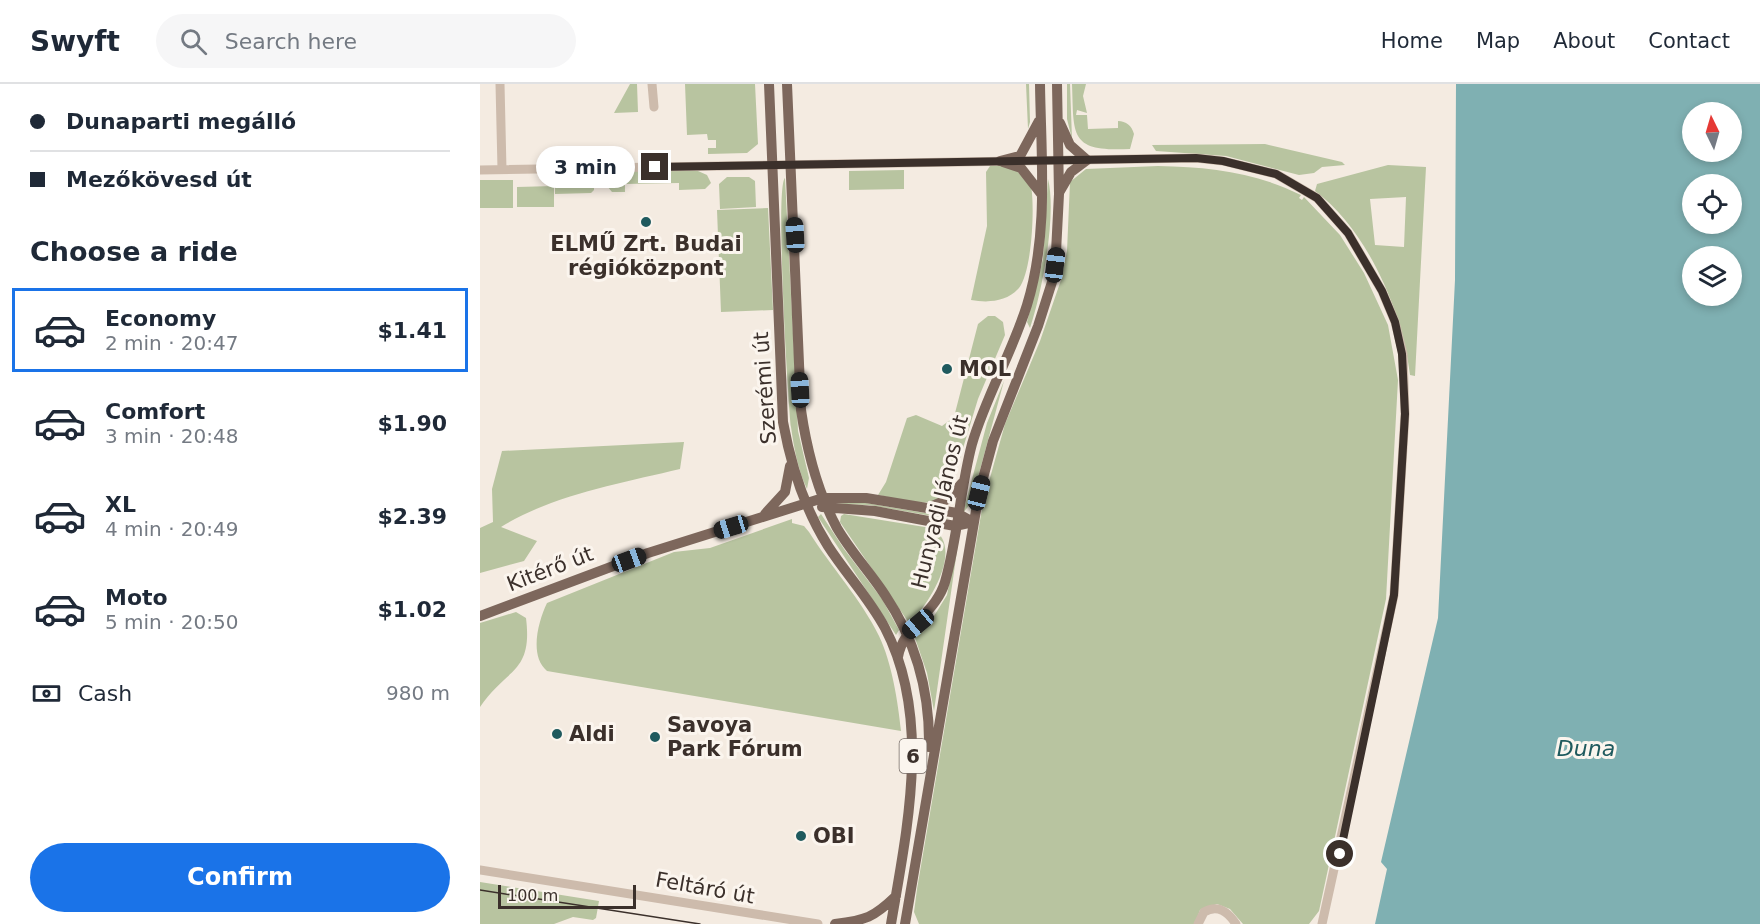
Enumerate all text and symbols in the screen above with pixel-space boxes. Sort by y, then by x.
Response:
search box [156,14,576,68]
text: Swyft [30,25,120,58]
icon: search [177,25,210,58]
text: Search here [225,29,357,54]
text: Home [1381,29,1443,53]
text: Map [1476,29,1520,53]
text: About [1553,29,1615,53]
text: Contact [1648,29,1730,53]
north arrow [1682,102,1742,162]
map controls [1682,102,1742,306]
text: Dunaparti megálló [66,109,296,134]
callout: 3 min [535,146,634,188]
route end [641,153,668,180]
text: 3 min [554,155,617,179]
text: Mezőkövesd út [66,167,252,192]
button: locate [1682,174,1742,234]
marker: ELMŰ Zrt. Budai régióközpont [639,215,653,229]
car [785,217,805,253]
place label: ELMŰ Zrt. Budai régióközpont [550,231,742,280]
text: Choose a ride [30,236,238,267]
car [1044,246,1066,284]
button: layers [1682,246,1742,306]
icon: car [33,303,87,357]
text: Economy [105,306,216,331]
text: $1.41 [377,318,447,343]
text: 2 min · 20:47 [105,331,239,355]
street label: Szerémi út [749,331,781,445]
place label: MOL [959,357,1011,381]
marker: MOL [940,362,954,376]
car [790,372,810,408]
icon: car [33,396,87,450]
text: Comfort [105,399,205,424]
text: $1.90 [377,411,447,436]
street label: Hunyadi János út [907,413,973,591]
text: 3 min · 20:48 [105,424,239,448]
car [966,473,992,513]
icon: car [33,489,87,543]
text: XL [105,492,136,517]
text: $2.39 [377,504,447,529]
car [711,513,751,541]
text: 4 min · 20:49 [105,517,239,541]
street label: Kitérő út [503,542,597,596]
car [609,545,649,575]
icon: car [33,582,87,636]
text: Moto [105,585,168,610]
text: $1.02 [377,597,447,622]
car [898,606,938,642]
text: 5 min · 20:50 [105,610,239,634]
icon: cash [30,677,63,710]
text: Cash [78,681,132,706]
text: 980 m [386,681,450,705]
place label: Savoya Park Fórum [667,713,803,761]
place label: Aldi [569,722,615,746]
marker: Aldi [550,727,564,741]
marker: Savoya Park Fórum [648,730,662,744]
water label: Duna [1557,736,1615,761]
road number: 6 [900,739,926,773]
place label: OBI [813,824,855,848]
marker: OBI [794,829,808,843]
route start [1326,840,1353,867]
button: Confirm [30,843,450,912]
street label: Feltáró út [654,867,756,909]
scale bar [498,882,636,910]
text: 100 m [507,886,558,905]

